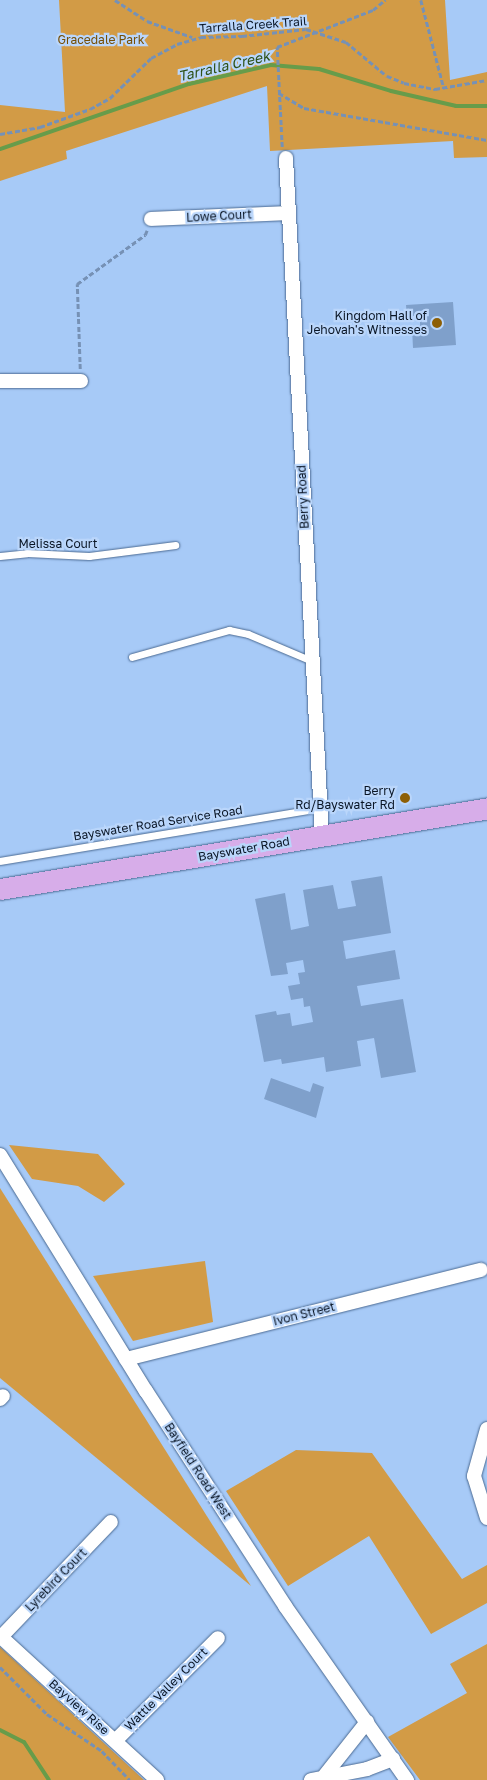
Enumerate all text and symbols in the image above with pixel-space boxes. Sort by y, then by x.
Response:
street label: Tarralla Creek Trail [199,14,307,36]
park label: Gracedale Park [57,33,145,47]
water label: Tarralla Creek [177,47,271,85]
street label: Lowe Court [186,207,252,225]
place label: Kingdom Hall of Jehovah's Witnesses [307,309,427,337]
marker: Kingdom Hall of Jehovah's Witnesses [431,317,443,329]
street label: Berry Road [294,465,312,529]
street label: Melissa Court [18,537,98,551]
place label: Berry Rd/Bayswater Rd [295,784,395,812]
marker: Berry Rd/Bayswater Rd [399,792,411,804]
street label: Bayswater Road Service Road [72,803,244,843]
street label: Bayswater Road [197,834,291,864]
street label: Ivon Street [272,1299,336,1329]
street label: Bayfield Road West [162,1420,234,1522]
street label: Lyrebird Court [22,1546,90,1614]
street label: Wattle Valley Court [122,1645,210,1733]
street label: Bayview Rise [46,1676,112,1738]

